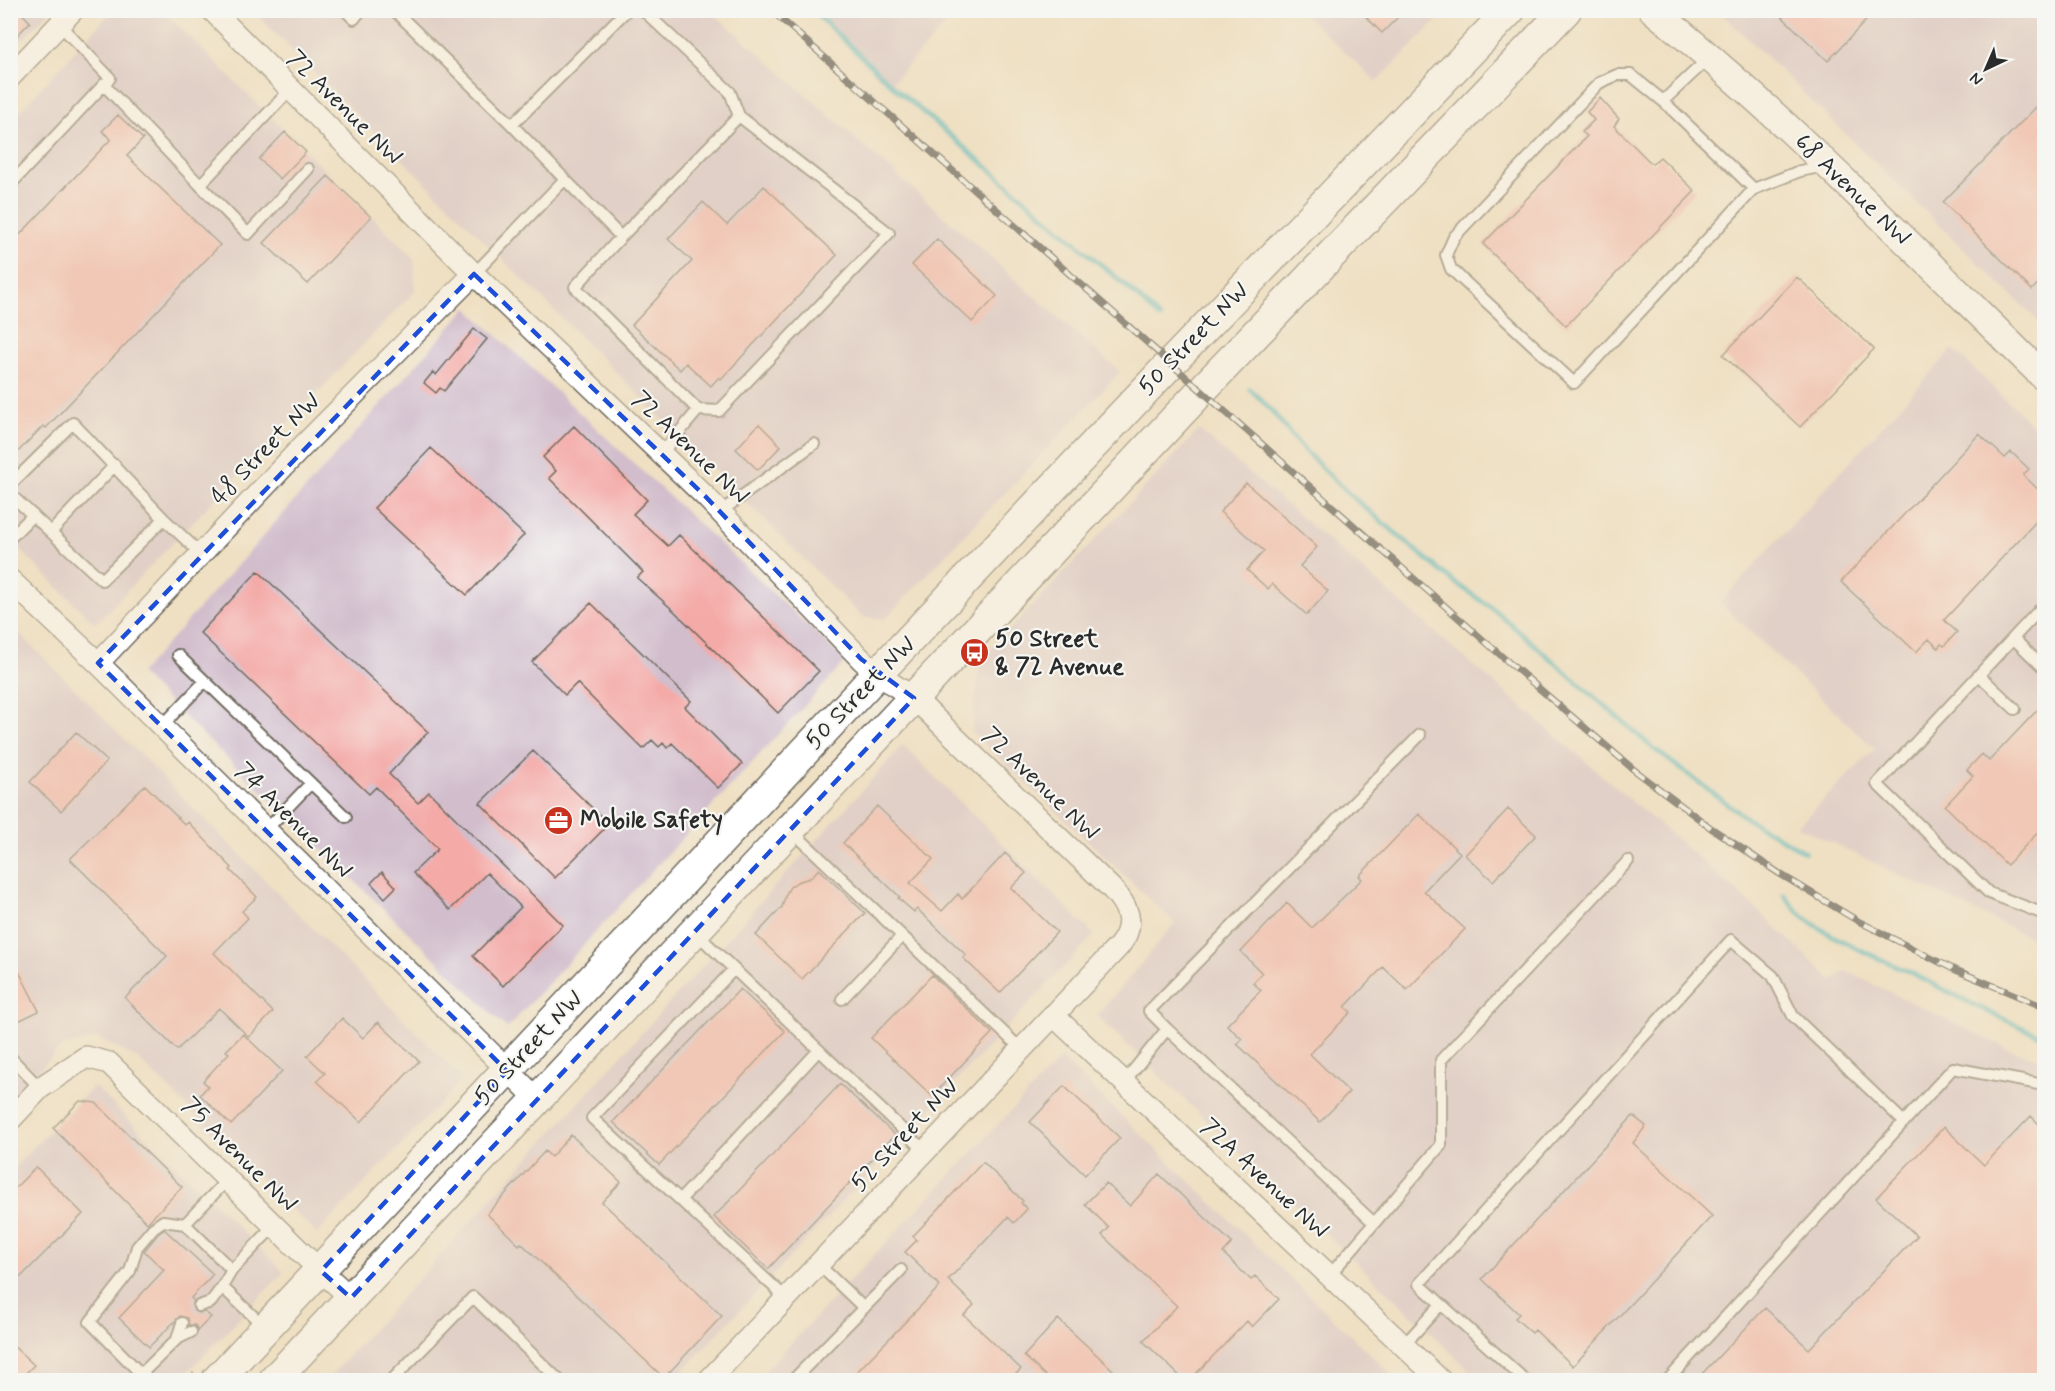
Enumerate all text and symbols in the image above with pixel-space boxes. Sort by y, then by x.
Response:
north arrow [1956,39,2016,99]
street label: 72 Avenue NW [280,44,409,173]
text: N [1965,67,1988,90]
street label: 68 Avenue NW [1787,127,1917,253]
street label: 50 Street NW [1132,276,1256,402]
street label: 72 Avenue NW [625,384,755,512]
street label: 48 Street NW [204,386,328,512]
place label: 50 Street & 72 Avenue [995,624,1124,683]
street label: 50 Street NW [799,630,923,756]
bus stop icon: 50 Street & 72 Avenue [958,637,990,669]
street label: 72 Avenue NW [975,720,1105,848]
street label: 74 Avenue NW [228,756,358,886]
office icon: Mobile Safety [543,804,575,836]
place label: Mobile Safety [580,805,723,836]
street label: 50 Street NW [468,984,590,1112]
street label: 52 Street NW [844,1071,966,1199]
street label: 75 Avenue NW [175,1091,304,1220]
street label: 72A Avenue NW [1193,1112,1335,1246]

